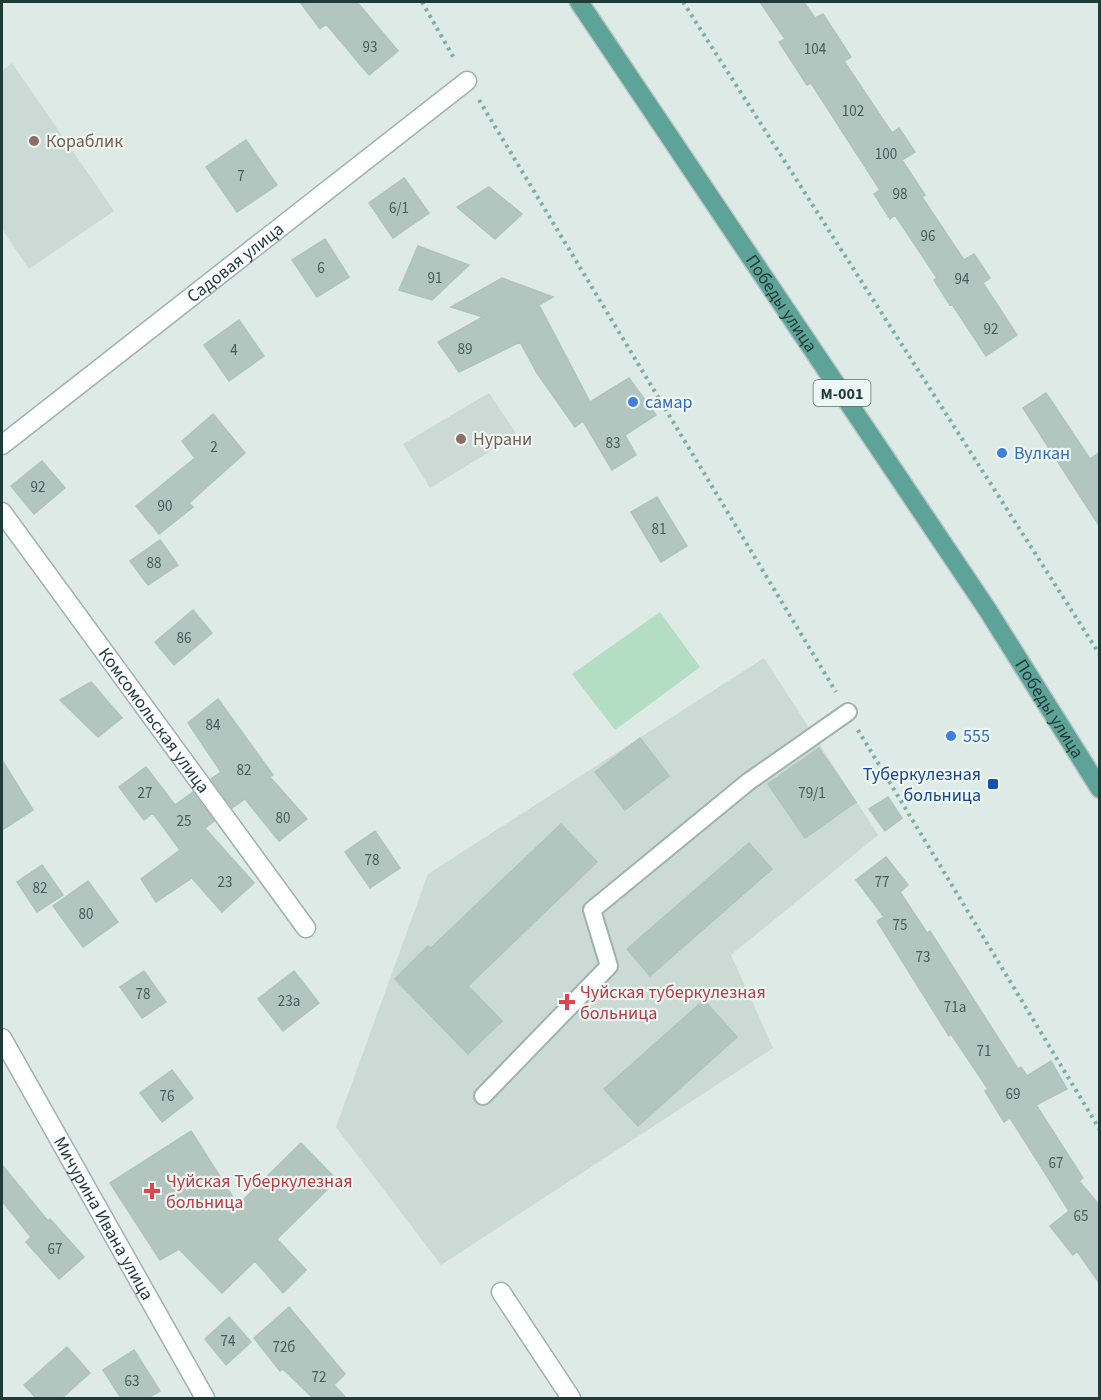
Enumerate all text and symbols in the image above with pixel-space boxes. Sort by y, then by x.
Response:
house number: 93 [363,37,377,58]
house number: 104 [804,39,827,60]
house number: 102 [842,101,864,122]
place label: Кораблик [46,129,123,154]
marker: Кораблик [27,134,41,148]
house number: 100 [875,144,897,165]
house number: 7 [237,166,245,187]
house number: 98 [893,184,907,205]
house number: 6/1 [389,198,409,219]
street label: Садовая улица [182,217,289,309]
house number: 96 [921,226,935,247]
street label: Победы улица [739,250,823,357]
house number: 6 [317,258,325,279]
house number: 91 [428,268,442,289]
house number: 94 [955,269,970,290]
house number: 92 [984,319,998,340]
house number: 89 [458,339,472,360]
house number: 4 [230,340,238,361]
road number: М-001 [814,380,870,406]
place label: самар [645,390,693,415]
marker: самар [626,395,640,409]
place label: Нурани [473,427,532,452]
marker: Нурани [454,432,468,446]
house number: 83 [606,433,620,454]
house number: 2 [210,437,218,458]
place label: Вулкан [1014,441,1070,466]
marker: Вулкан [995,446,1009,460]
house number: 92 [31,477,45,498]
house number: 90 [158,496,172,517]
house number: 81 [652,519,666,540]
house number: 88 [147,553,161,574]
house number: 86 [177,628,191,649]
street label: Комсомольская улица [92,643,215,799]
street label: Победы улица [1009,655,1090,763]
house number: 84 [206,715,221,736]
place label: 555 [963,724,990,749]
marker: 555 [944,729,958,743]
house number: 82 [237,760,251,781]
place label: Туберкулезная больница [863,762,981,808]
marker: Туберкулезная больница [986,777,1000,791]
house number: 27 [138,783,152,804]
house number: 79/1 [798,783,826,804]
house number: 80 [276,808,290,829]
house number: 25 [177,811,191,832]
house number: 78 [365,850,379,871]
house number: 23 [218,872,232,893]
house number: 77 [875,872,889,893]
house number: 82 [33,878,47,899]
house number: 80 [79,904,93,925]
house number: 75 [893,915,907,936]
house number: 73 [916,947,930,968]
place label: Чуйская туберкулезная больница [580,980,766,1026]
house number: 78 [136,984,150,1005]
house number: 23а [278,991,300,1012]
marker: Чуйская туберкулезная больница [558,993,576,1011]
house number: 71а [944,997,966,1018]
house number: 71 [977,1041,991,1062]
house number: 69 [1006,1084,1020,1105]
house number: 76 [160,1086,174,1107]
street label: Мичурина Ивана улица [47,1132,159,1305]
house number: 67 [1049,1153,1063,1174]
place label: Чуйская Туберкулезная больница [166,1169,353,1215]
marker: Чуйская Туберкулезная больница [143,1182,161,1200]
house number: 65 [1074,1206,1088,1227]
house number: 67 [48,1239,62,1260]
house number: 74 [221,1331,236,1352]
house number: 72б [272,1337,296,1358]
house number: 72 [312,1367,326,1388]
house number: 63 [125,1371,139,1392]

